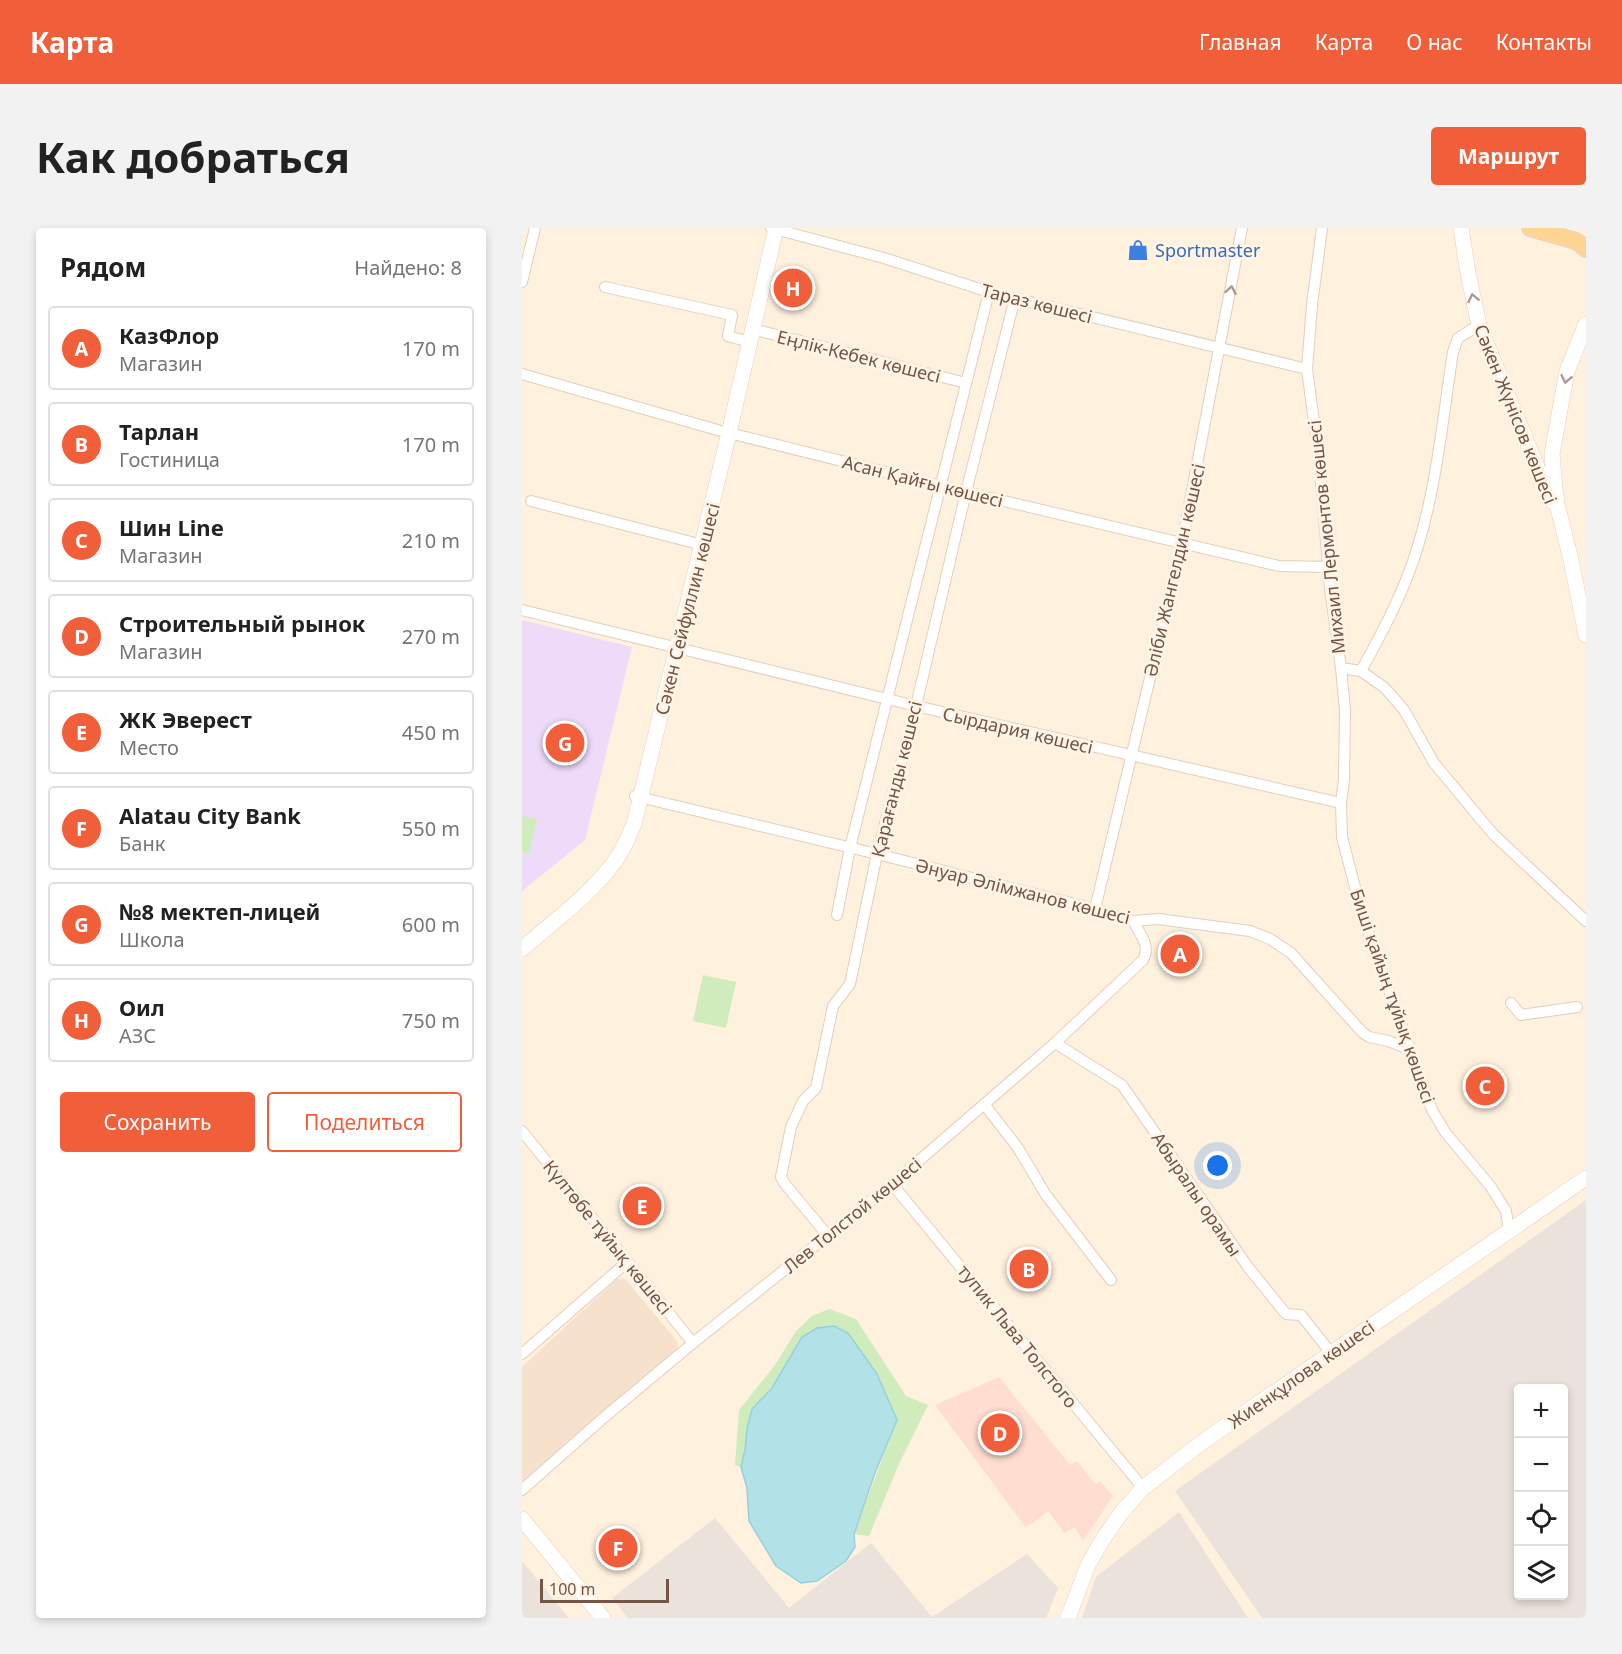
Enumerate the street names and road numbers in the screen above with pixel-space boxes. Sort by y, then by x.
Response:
street label: Тараз көшесі [979,278,1095,328]
street label: Сәкен Жүнісов көшесі [1469,321,1563,507]
street label: Еңлік-Кебек көшесі [775,324,943,388]
street label: Михаил Лермонтов көшесі [1302,419,1350,655]
street label: Асан Қайғы көшесі [840,449,1006,513]
street label: Әліби Жангелдин көшесі [1138,461,1210,679]
street label: Сәкен Сейфуллин көшесі [649,500,725,718]
street label: Қарағанды көшесі [865,698,927,860]
street label: Сырдария көшесі [940,701,1096,759]
street label: Әнуар Әлімжанов көшесі [913,853,1133,929]
street label: Биші қайың тұйық көшесі [1345,885,1441,1107]
street label: Абыралы орамы [1147,1127,1247,1261]
street label: Лев Толстой көшесі [778,1152,926,1278]
street label: Күлтөбе тұйық көшесі [538,1155,678,1319]
street label: тупик Льва Толстого [953,1259,1083,1413]
street label: Жиенқұлова көшесі [1223,1314,1379,1434]

